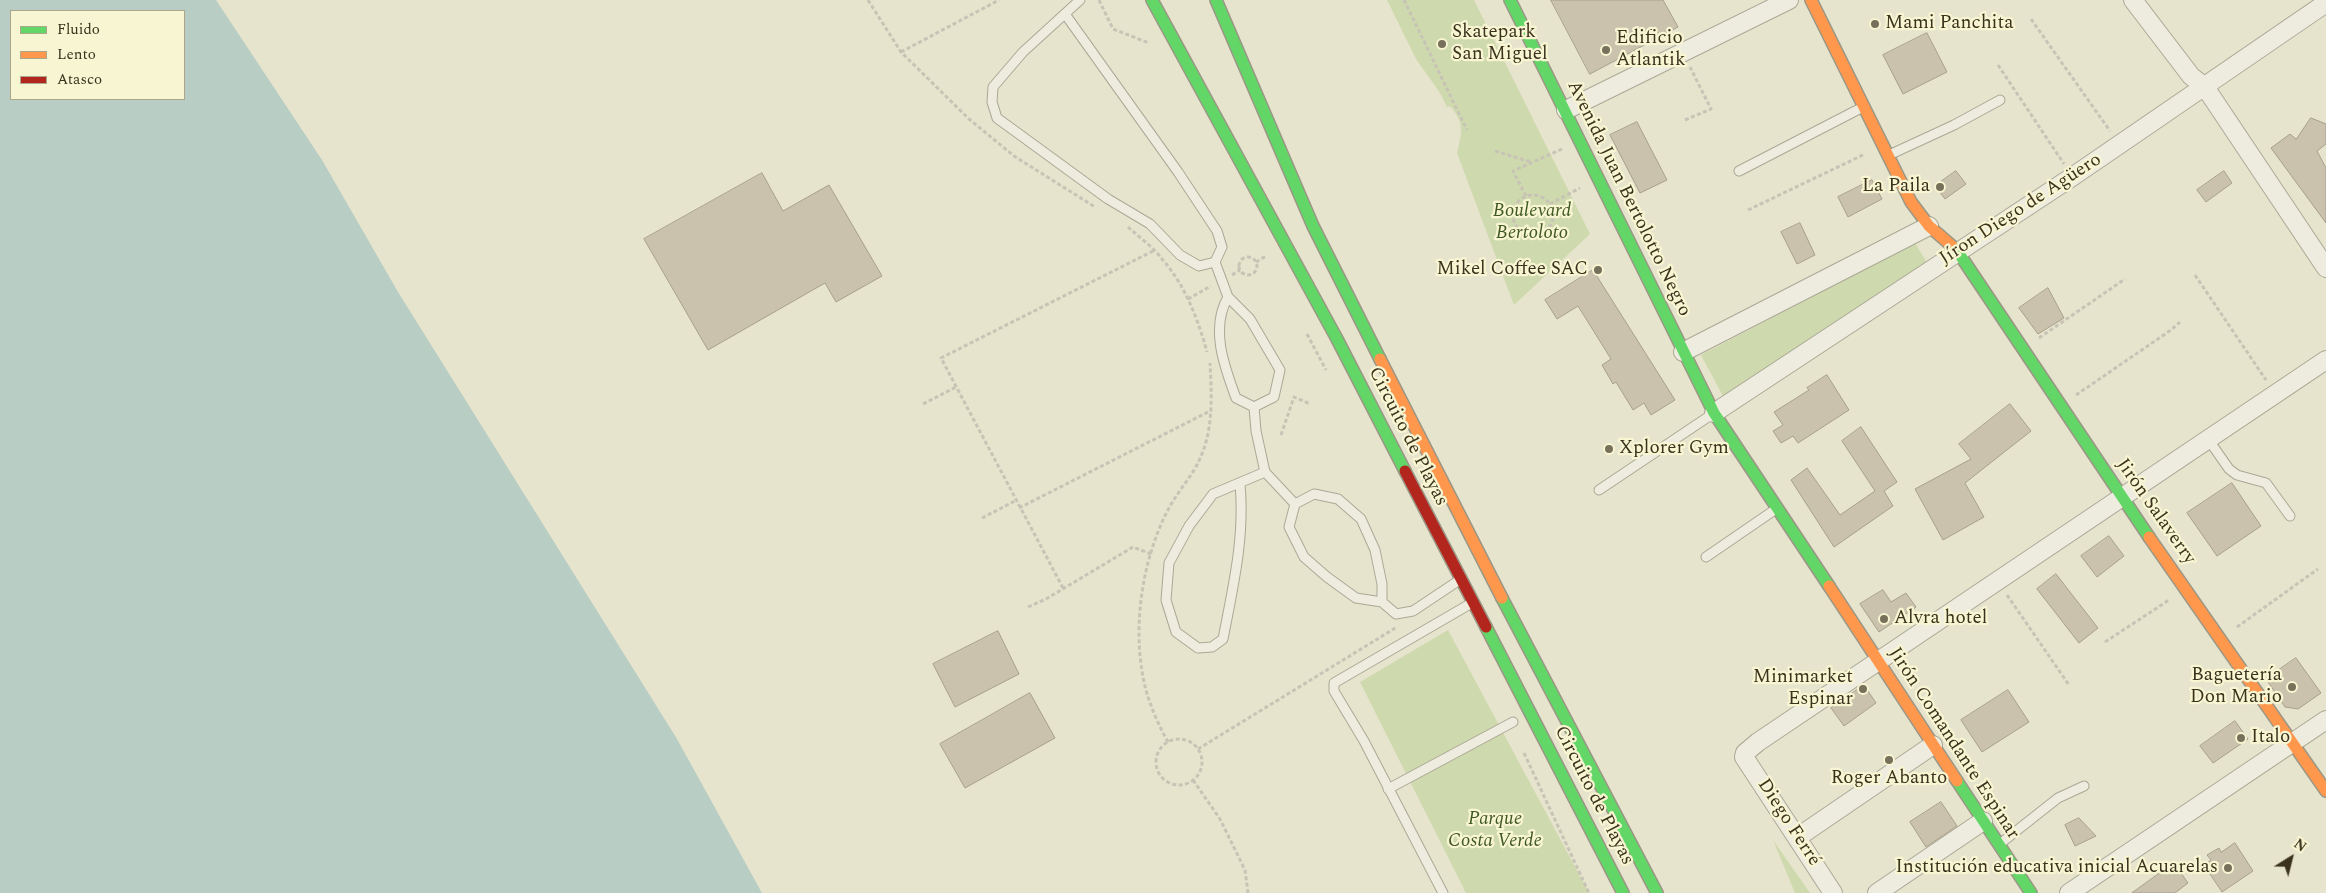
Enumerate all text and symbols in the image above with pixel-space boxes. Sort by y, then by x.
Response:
legend [10,10,185,100]
place label: Mami Panchita [1885,13,2014,35]
text: Fluido [57,18,100,41]
marker: Mami Panchita [1869,18,1881,30]
place label: Skatepark San Miguel [1452,22,1548,66]
place label: Edificio Atlantik [1616,28,1686,72]
marker: Skatepark San Miguel [1436,38,1448,50]
text: Lento [57,43,96,66]
marker: Edificio Atlantik [1600,44,1612,56]
text: Atasco [57,68,102,91]
street label: Avenida Juan Bertolotto Negro [1561,77,1695,321]
street label: Jíron Diego de Agüero [1936,149,2106,271]
place label: La Paila [1862,176,1930,198]
marker: La Paila [1934,181,1946,193]
park label: Boulevard Bertoloto [1493,201,1571,245]
place label: Mikel Coffee SAC [1437,259,1588,281]
marker: Mikel Coffee SAC [1592,264,1604,276]
street label: Circuito de Playas [1362,364,1452,510]
place label: Xplorer Gym [1619,438,1729,460]
marker: Xplorer Gym [1603,443,1615,455]
street label: Jirón Salaverry [2110,455,2200,569]
place label: Alvra hotel [1894,608,1987,630]
marker: Alvra hotel [1878,613,1890,625]
street label: Jirón Comandante Espinar [1882,644,2024,844]
place label: Baguetería Don Mario [2190,665,2282,709]
place label: Minimarket Espinar [1753,667,1853,711]
marker: Baguetería Don Mario [2286,681,2298,693]
marker: Minimarket Espinar [1857,683,1869,695]
street label: Circuito de Playas [1548,723,1638,869]
place label: Italo [2251,727,2290,749]
marker: Italo [2235,732,2247,744]
marker: Roger Abanto [1883,754,1895,766]
place label: Roger Abanto [1831,768,1947,790]
street label: Diego Ferré [1751,775,1825,871]
park label: Parque Costa Verde [1448,809,1542,853]
north arrow [2266,833,2316,883]
text: N [2289,834,2311,857]
place label: Institución educativa inicial Acuarelas [1895,857,2218,879]
marker: Institución educativa inicial Acuarelas [2222,862,2234,874]

